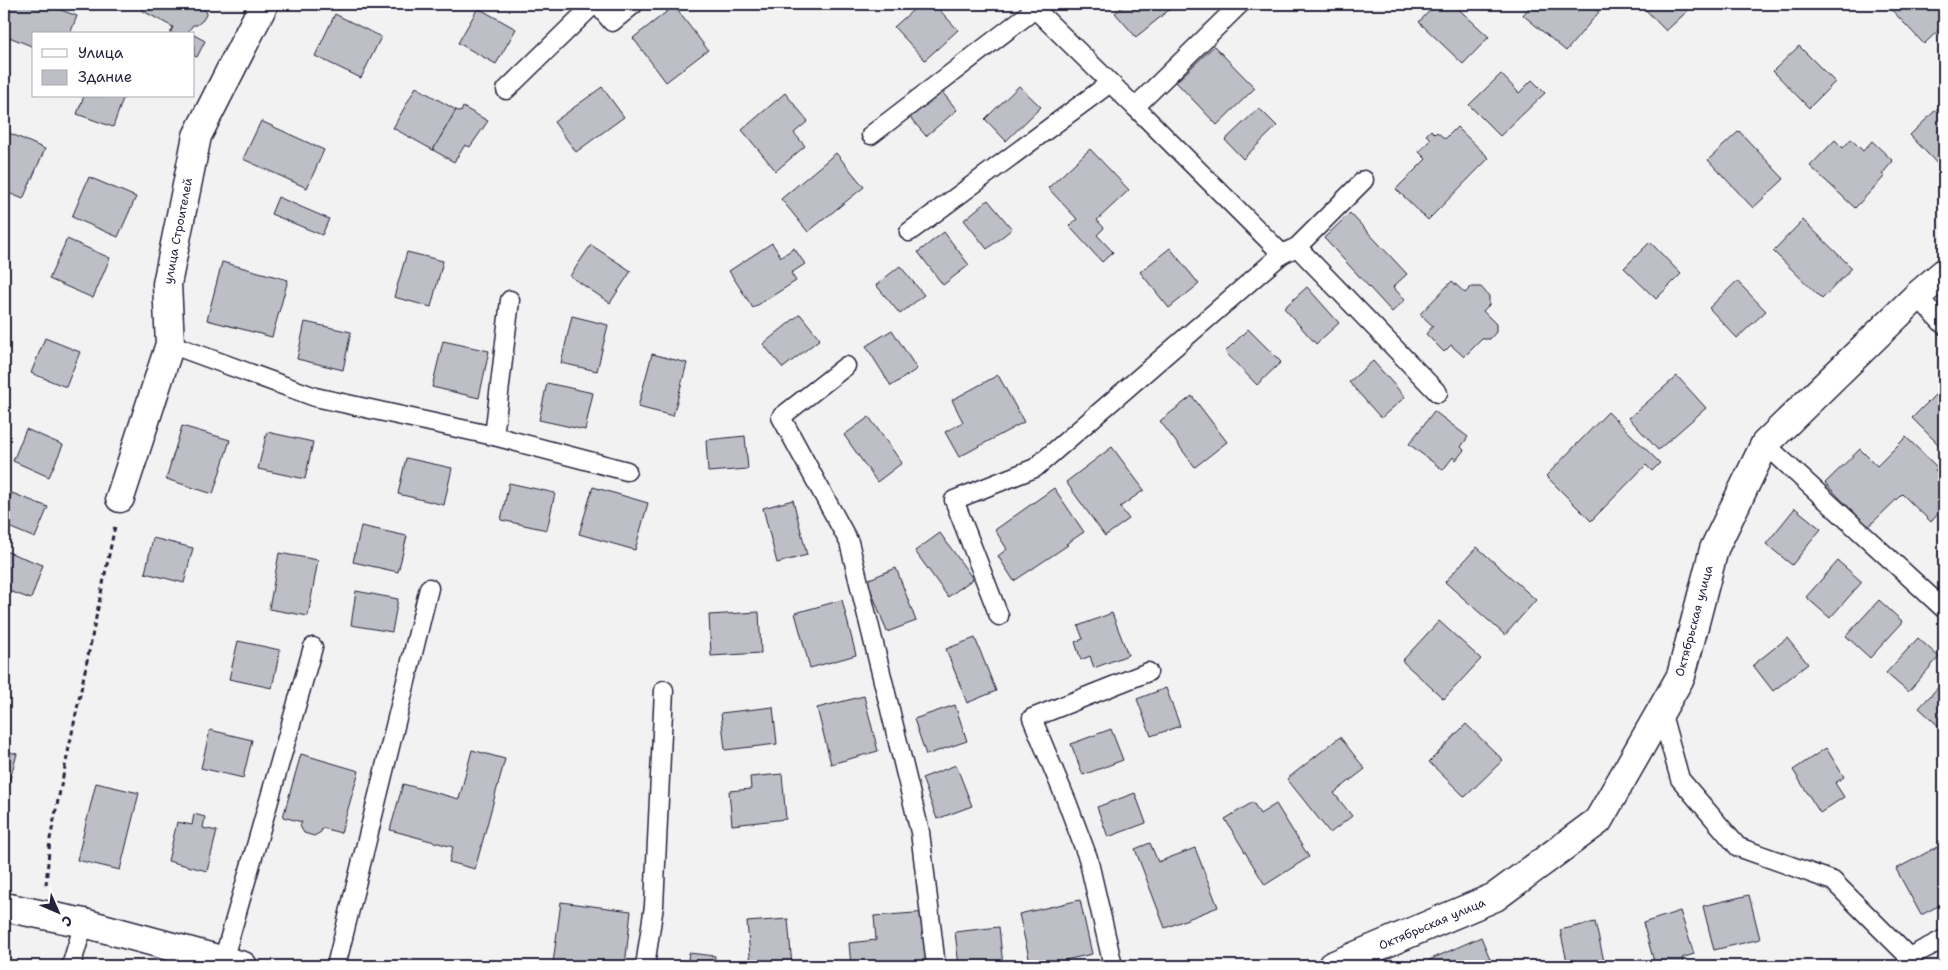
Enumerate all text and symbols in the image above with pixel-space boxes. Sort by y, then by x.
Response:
legend [32,32,195,98]
text: Улица [78,43,124,63]
text: Здание [78,67,132,87]
street label: улица Строителей [160,176,196,285]
street label: Октябрьская улица [1671,563,1717,678]
north arrow [32,888,82,938]
street label: Октябрьская улица [1376,894,1488,954]
text: С [58,912,77,931]

